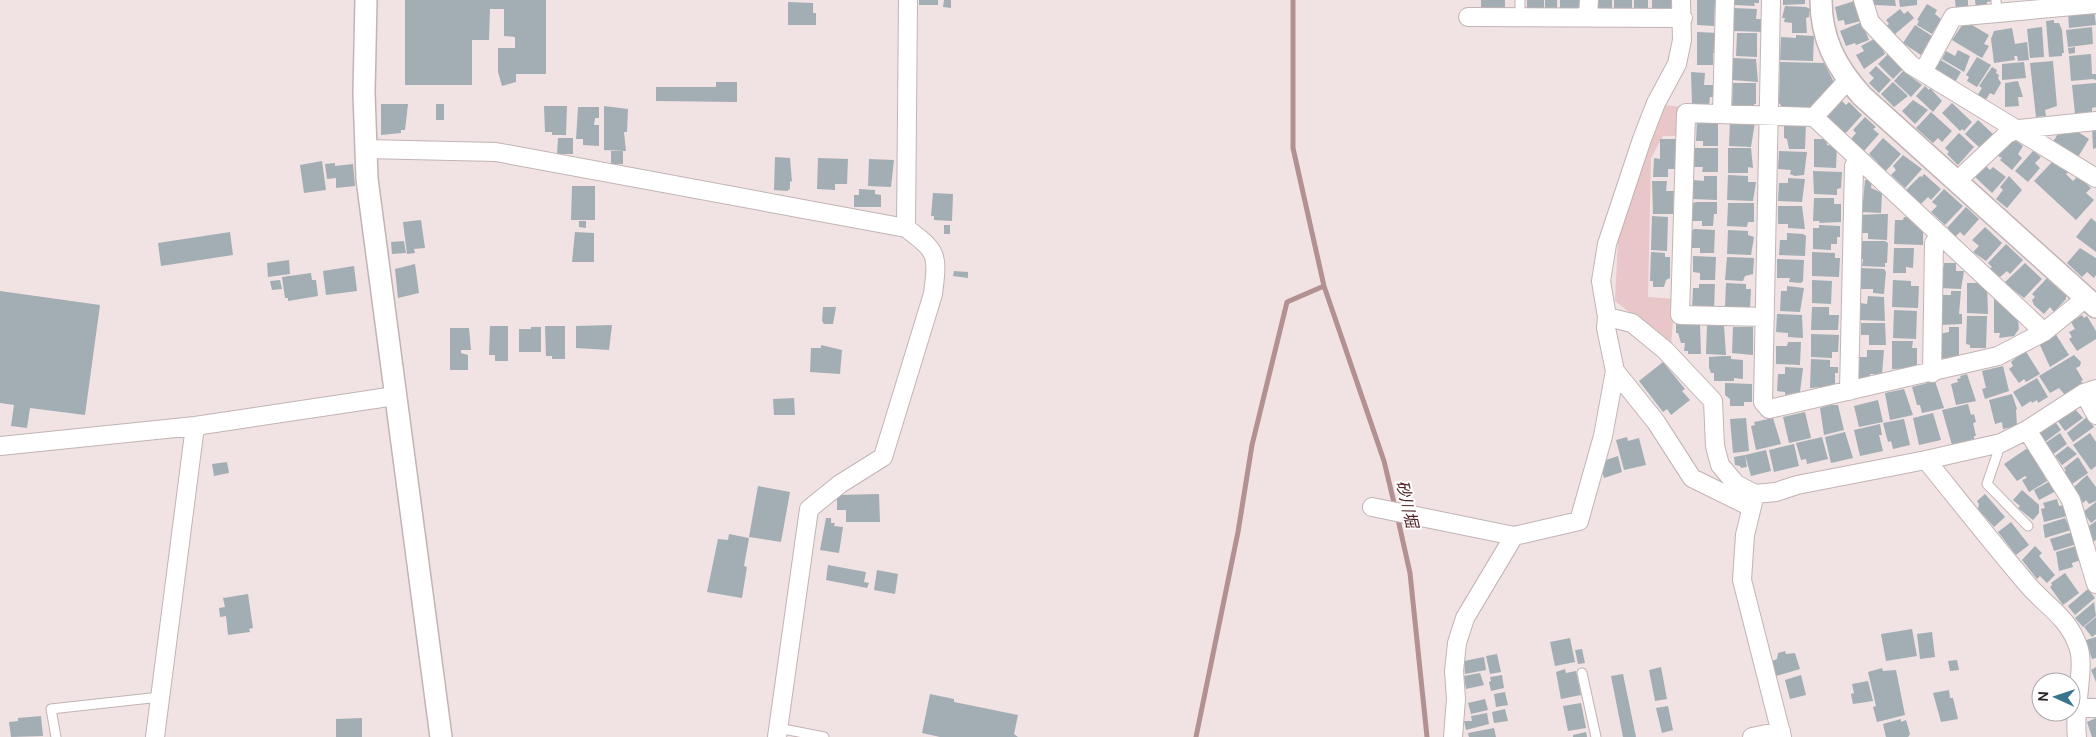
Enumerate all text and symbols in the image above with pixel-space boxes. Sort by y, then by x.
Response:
water label: 砂川堀 [1391,478,1423,533]
north arrow [2031,672,2081,722]
text: N [2034,691,2052,702]

